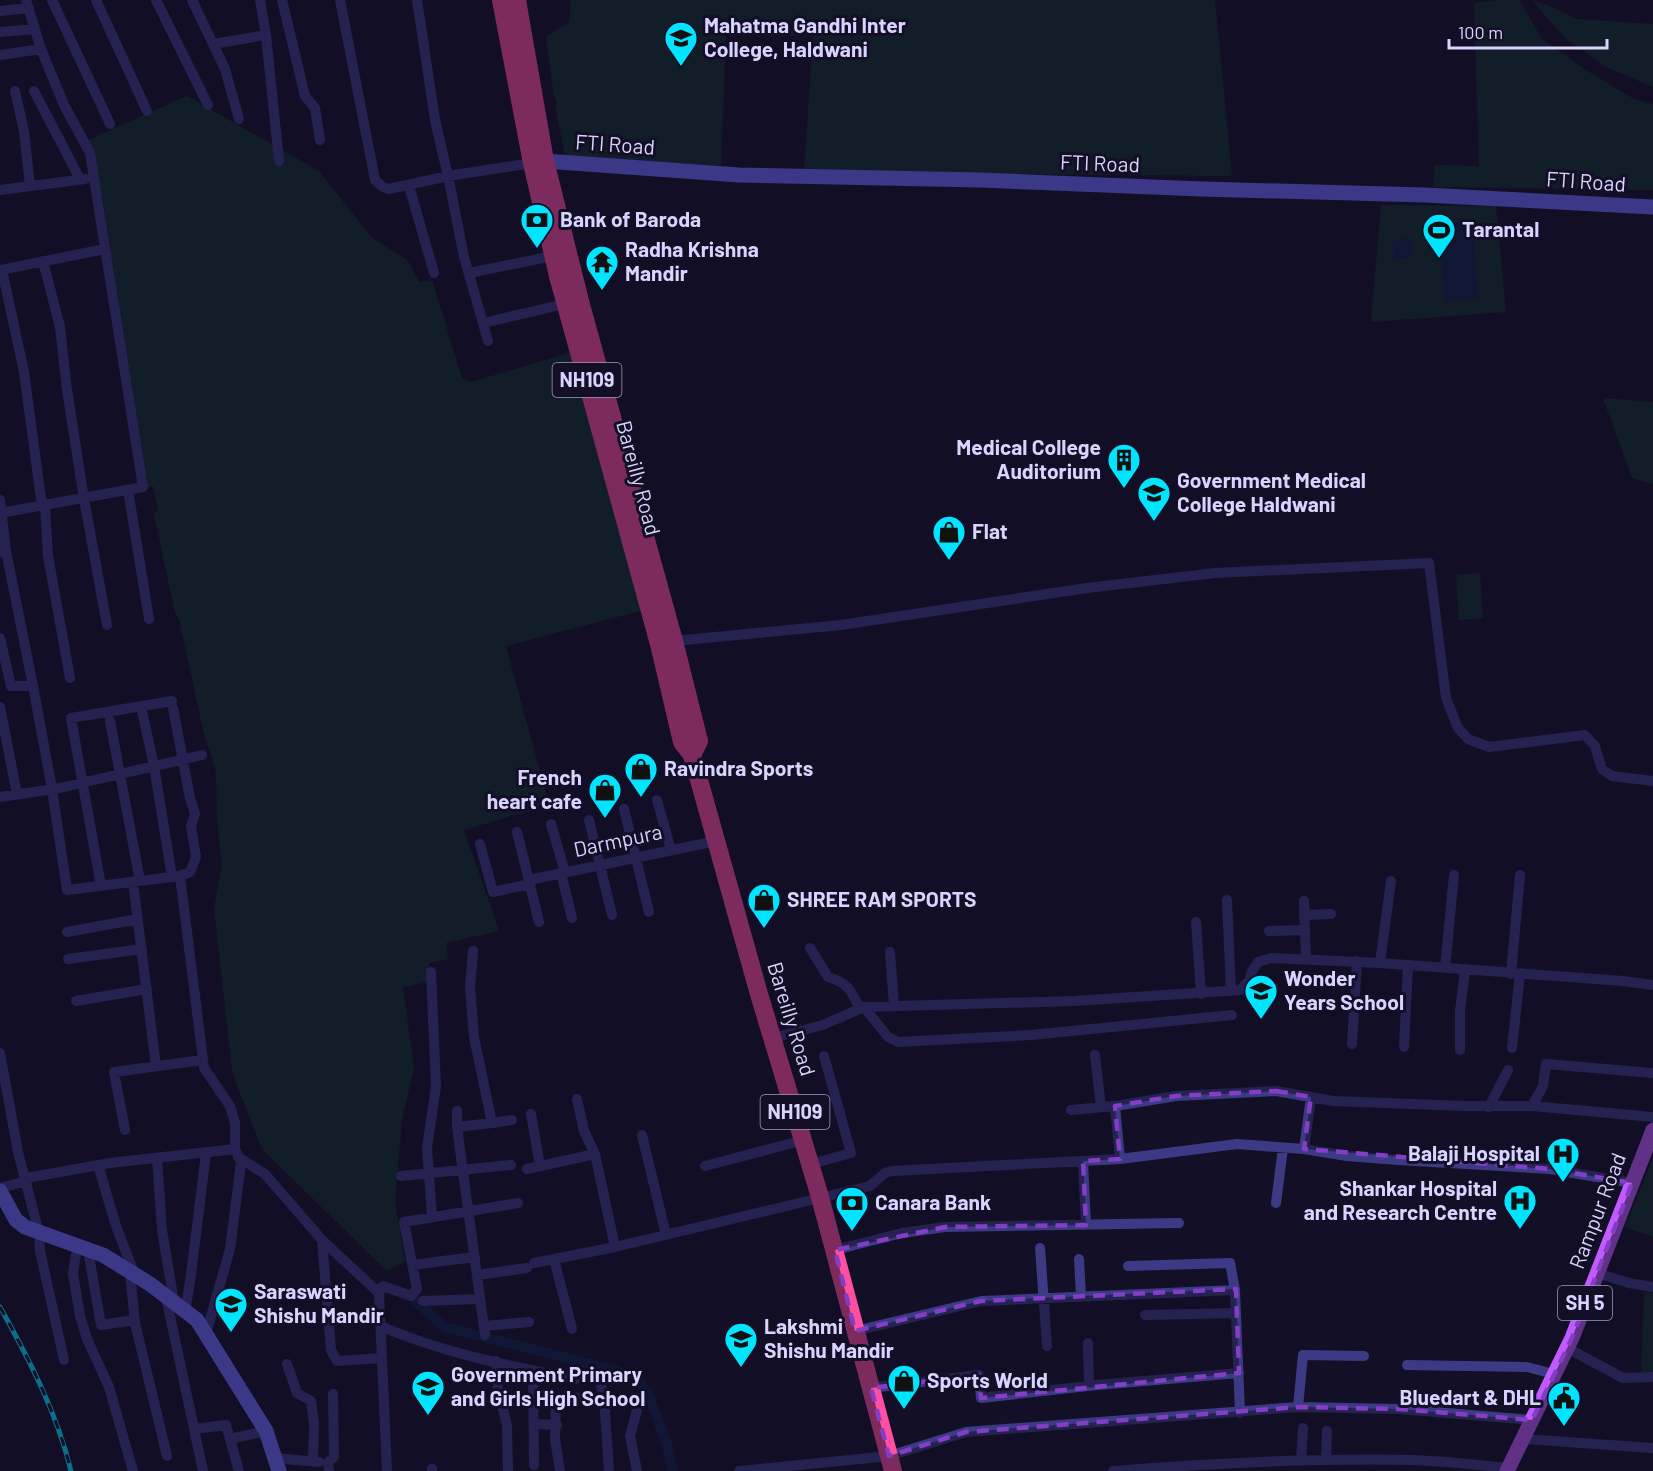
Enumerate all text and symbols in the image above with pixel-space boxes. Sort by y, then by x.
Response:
place label: Mahatma Gandhi Inter College, Haldwani [704,12,906,61]
scale bar [1449,12,1606,50]
school or university icon: Mahatma Gandhi Inter College, Haldwani [663,20,699,67]
text: 100 m [1458,21,1503,43]
street label: FTI Road [574,128,656,159]
street label: FTI Road [1060,149,1140,176]
street label: FTI Road [1545,165,1627,196]
bank icon: Bank of Baroda [519,202,555,249]
place label: Bank of Baroda [560,206,701,231]
sports icon: Tarantal [1421,212,1457,259]
place label: Tarantal [1462,216,1539,241]
place label: Radha Krishna Mandir [625,236,759,285]
temple icon: Radha Krishna Mandir [584,244,620,291]
road number: NH109 [552,363,622,397]
street label: Bareilly Road [612,417,667,538]
place label: Medical College Auditorium [956,434,1101,483]
building icon: Medical College Auditorium [1106,442,1142,489]
place label: Government Medical College Haldwani [1177,467,1366,516]
school or university icon: Government Medical College Haldwani [1136,475,1172,522]
shop icon: Flat [931,514,967,561]
place label: Flat [972,518,1008,543]
shop icon: Ravindra Sports [623,751,659,798]
place label: Ravindra Sports [664,755,813,780]
place label: French heart cafe [487,764,582,813]
shop icon: French heart cafe [587,772,623,819]
street label: Darmpura [571,818,664,861]
shop icon: SHREE RAM SPORTS [746,882,782,929]
place label: SHREE RAM SPORTS [787,886,976,911]
street label: Bareilly Road [763,959,822,1079]
place label: Wonder Years School [1284,965,1404,1014]
school or university icon: Wonder Years School [1243,973,1279,1020]
road number: NH109 [760,1095,830,1129]
hospital icon: Balaji Hospital [1545,1136,1581,1183]
place label: Balaji Hospital [1408,1140,1540,1165]
street label: Rampur Road [1563,1149,1630,1272]
place label: Shankar Hospital and Research Centre [1304,1175,1497,1224]
hospital icon: Shankar Hospital and Research Centre [1502,1183,1538,1230]
bank icon: Canara Bank [834,1185,870,1232]
place label: Canara Bank [875,1189,991,1214]
place label: Saraswati Shishu Mandir [254,1278,384,1327]
school or university icon: Saraswati Shishu Mandir [213,1286,249,1333]
road number: SH 5 [1558,1286,1612,1320]
place label: Lakshmi Shishu Mandir [764,1313,894,1362]
school or university icon: Lakshmi Shishu Mandir [723,1321,759,1368]
place label: Government Primary and Girls High School [451,1361,645,1410]
shop icon: Sports World [886,1363,922,1410]
place label: Sports World [927,1367,1048,1392]
school or university icon: Government Primary and Girls High School [410,1369,446,1416]
public building icon: Bluedart & DHL [1546,1380,1582,1427]
place label: Bluedart & DHL [1399,1384,1541,1409]

